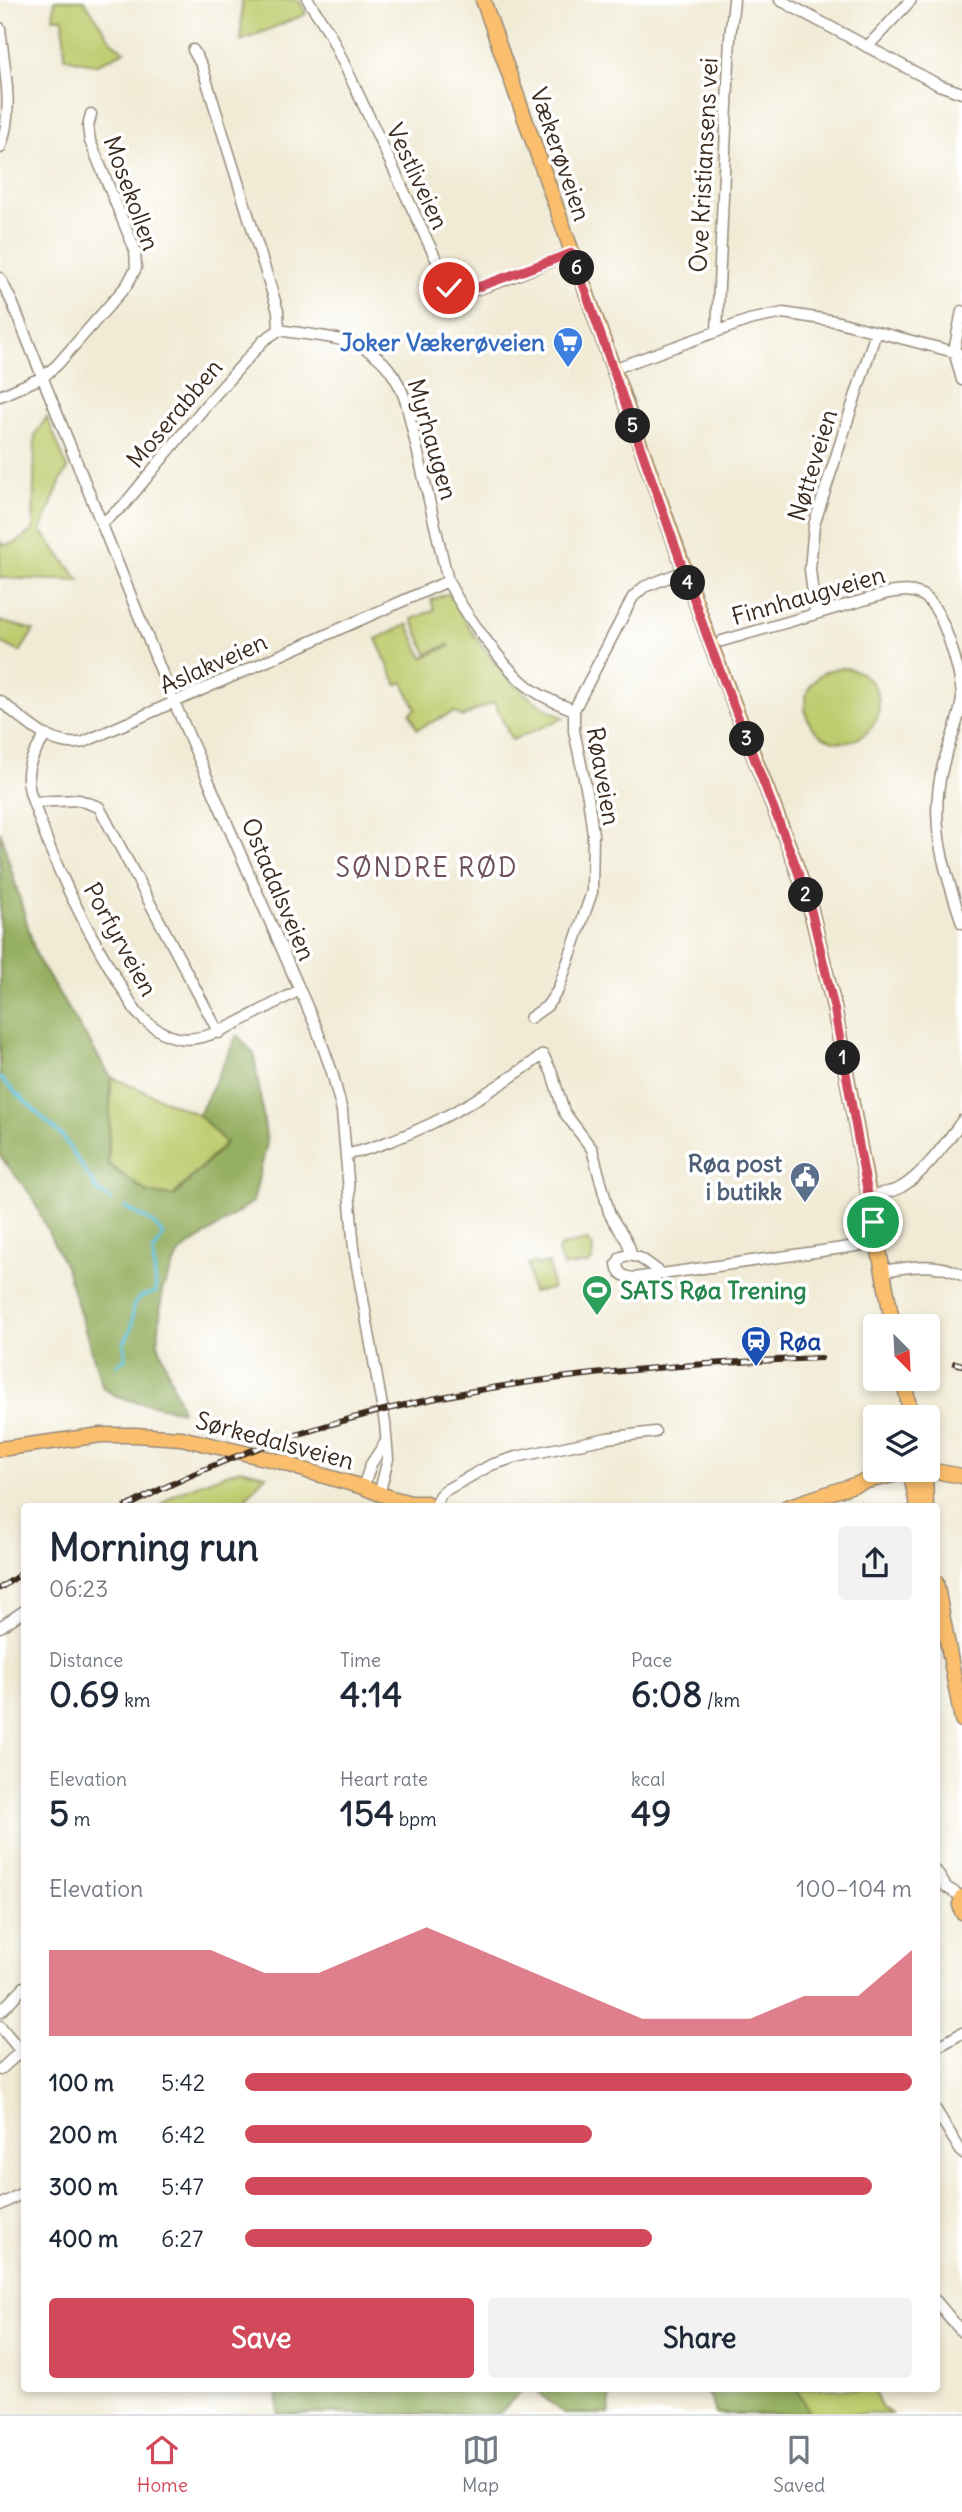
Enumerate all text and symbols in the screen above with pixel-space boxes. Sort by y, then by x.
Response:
street label: Ove Kristiansens vei [682,57,724,273]
street label: Vækerøveien [524,83,598,225]
street label: Vestliveien [380,118,456,234]
street label: Mosekollen [97,132,167,254]
pin: 6 [560,250,594,286]
text: 6 [571,255,582,279]
pin [419,258,479,318]
icon: check [430,269,468,307]
supermarket icon: Joker Vækerøveien [551,325,585,369]
place label: Joker Vækerøveien [340,327,545,357]
street label: Moserabben [120,352,228,474]
street label: Myrhaugen [401,375,465,503]
street label: Nøtteveien [781,405,843,525]
pin: 5 [616,408,650,444]
text: 5 [627,413,638,437]
street label: Finnhaugveien [728,559,888,631]
pin: 4 [670,566,706,600]
text: 4 [682,570,693,594]
street label: Aslakveien [155,626,271,700]
pin: 3 [730,722,764,756]
street label: Røaveien [581,725,627,827]
text: 3 [741,726,752,750]
street label: Ostadalsveien [235,813,323,965]
district label: SØNDRE RØD [336,851,518,884]
street label: Porfyrveien [78,877,165,1001]
pin: 2 [788,878,824,912]
text: 2 [800,882,811,906]
pin: 1 [826,1040,860,1076]
text: 1 [839,1045,846,1069]
place label: Røa post i butikk [688,1148,783,1206]
public building icon: Røa post i butikk [788,1160,822,1204]
pin [843,1192,903,1252]
icon: arrive [854,1203,892,1241]
sports icon: SATS Røa Trening [580,1273,614,1317]
place label: SATS Røa Trening [620,1275,807,1305]
north arrow [863,1314,940,1391]
map controls [863,1314,940,1482]
station icon: Røa [739,1324,773,1368]
place label: Røa [779,1326,822,1356]
street label: Sørkedalsveien [193,1404,357,1476]
button: layers [863,1405,940,1482]
text: Morning run [49,1524,259,1571]
button: share [838,1526,912,1600]
text: 06:23 [49,1574,108,1603]
text: Distance [49,1648,123,1672]
text: Time [340,1648,381,1672]
text: Pace [631,1648,672,1672]
text: 0.69 [49,1672,120,1716]
text: 4:14 [340,1672,402,1716]
text: 6:08 [631,1672,702,1716]
text: km [120,1688,151,1712]
text: /km [702,1688,740,1712]
text: Elevation [49,1767,127,1791]
text: Heart rate [340,1767,428,1791]
text: kcal [631,1767,665,1791]
text: 5 [49,1791,69,1835]
text: 154 [340,1791,394,1835]
text: 49 [631,1791,671,1835]
text: m [69,1807,90,1831]
text: bpm [394,1807,437,1831]
text: Elevation [49,1874,143,1903]
text: 100–104 m [796,1874,912,1903]
text: 100 m [49,2068,114,2097]
text: 5:42 [161,2068,205,2097]
text: 200 m [49,2120,118,2149]
text: 6:42 [161,2120,205,2149]
text: 300 m [49,2172,118,2201]
text: 5:47 [161,2172,204,2201]
text: 400 m [49,2224,118,2253]
text: 6:27 [161,2224,203,2253]
button: Save [49,2298,474,2378]
button: Share [488,2298,912,2378]
tab: Home [137,2431,188,2497]
tab: Map [462,2431,500,2497]
tab: Saved [773,2431,825,2497]

